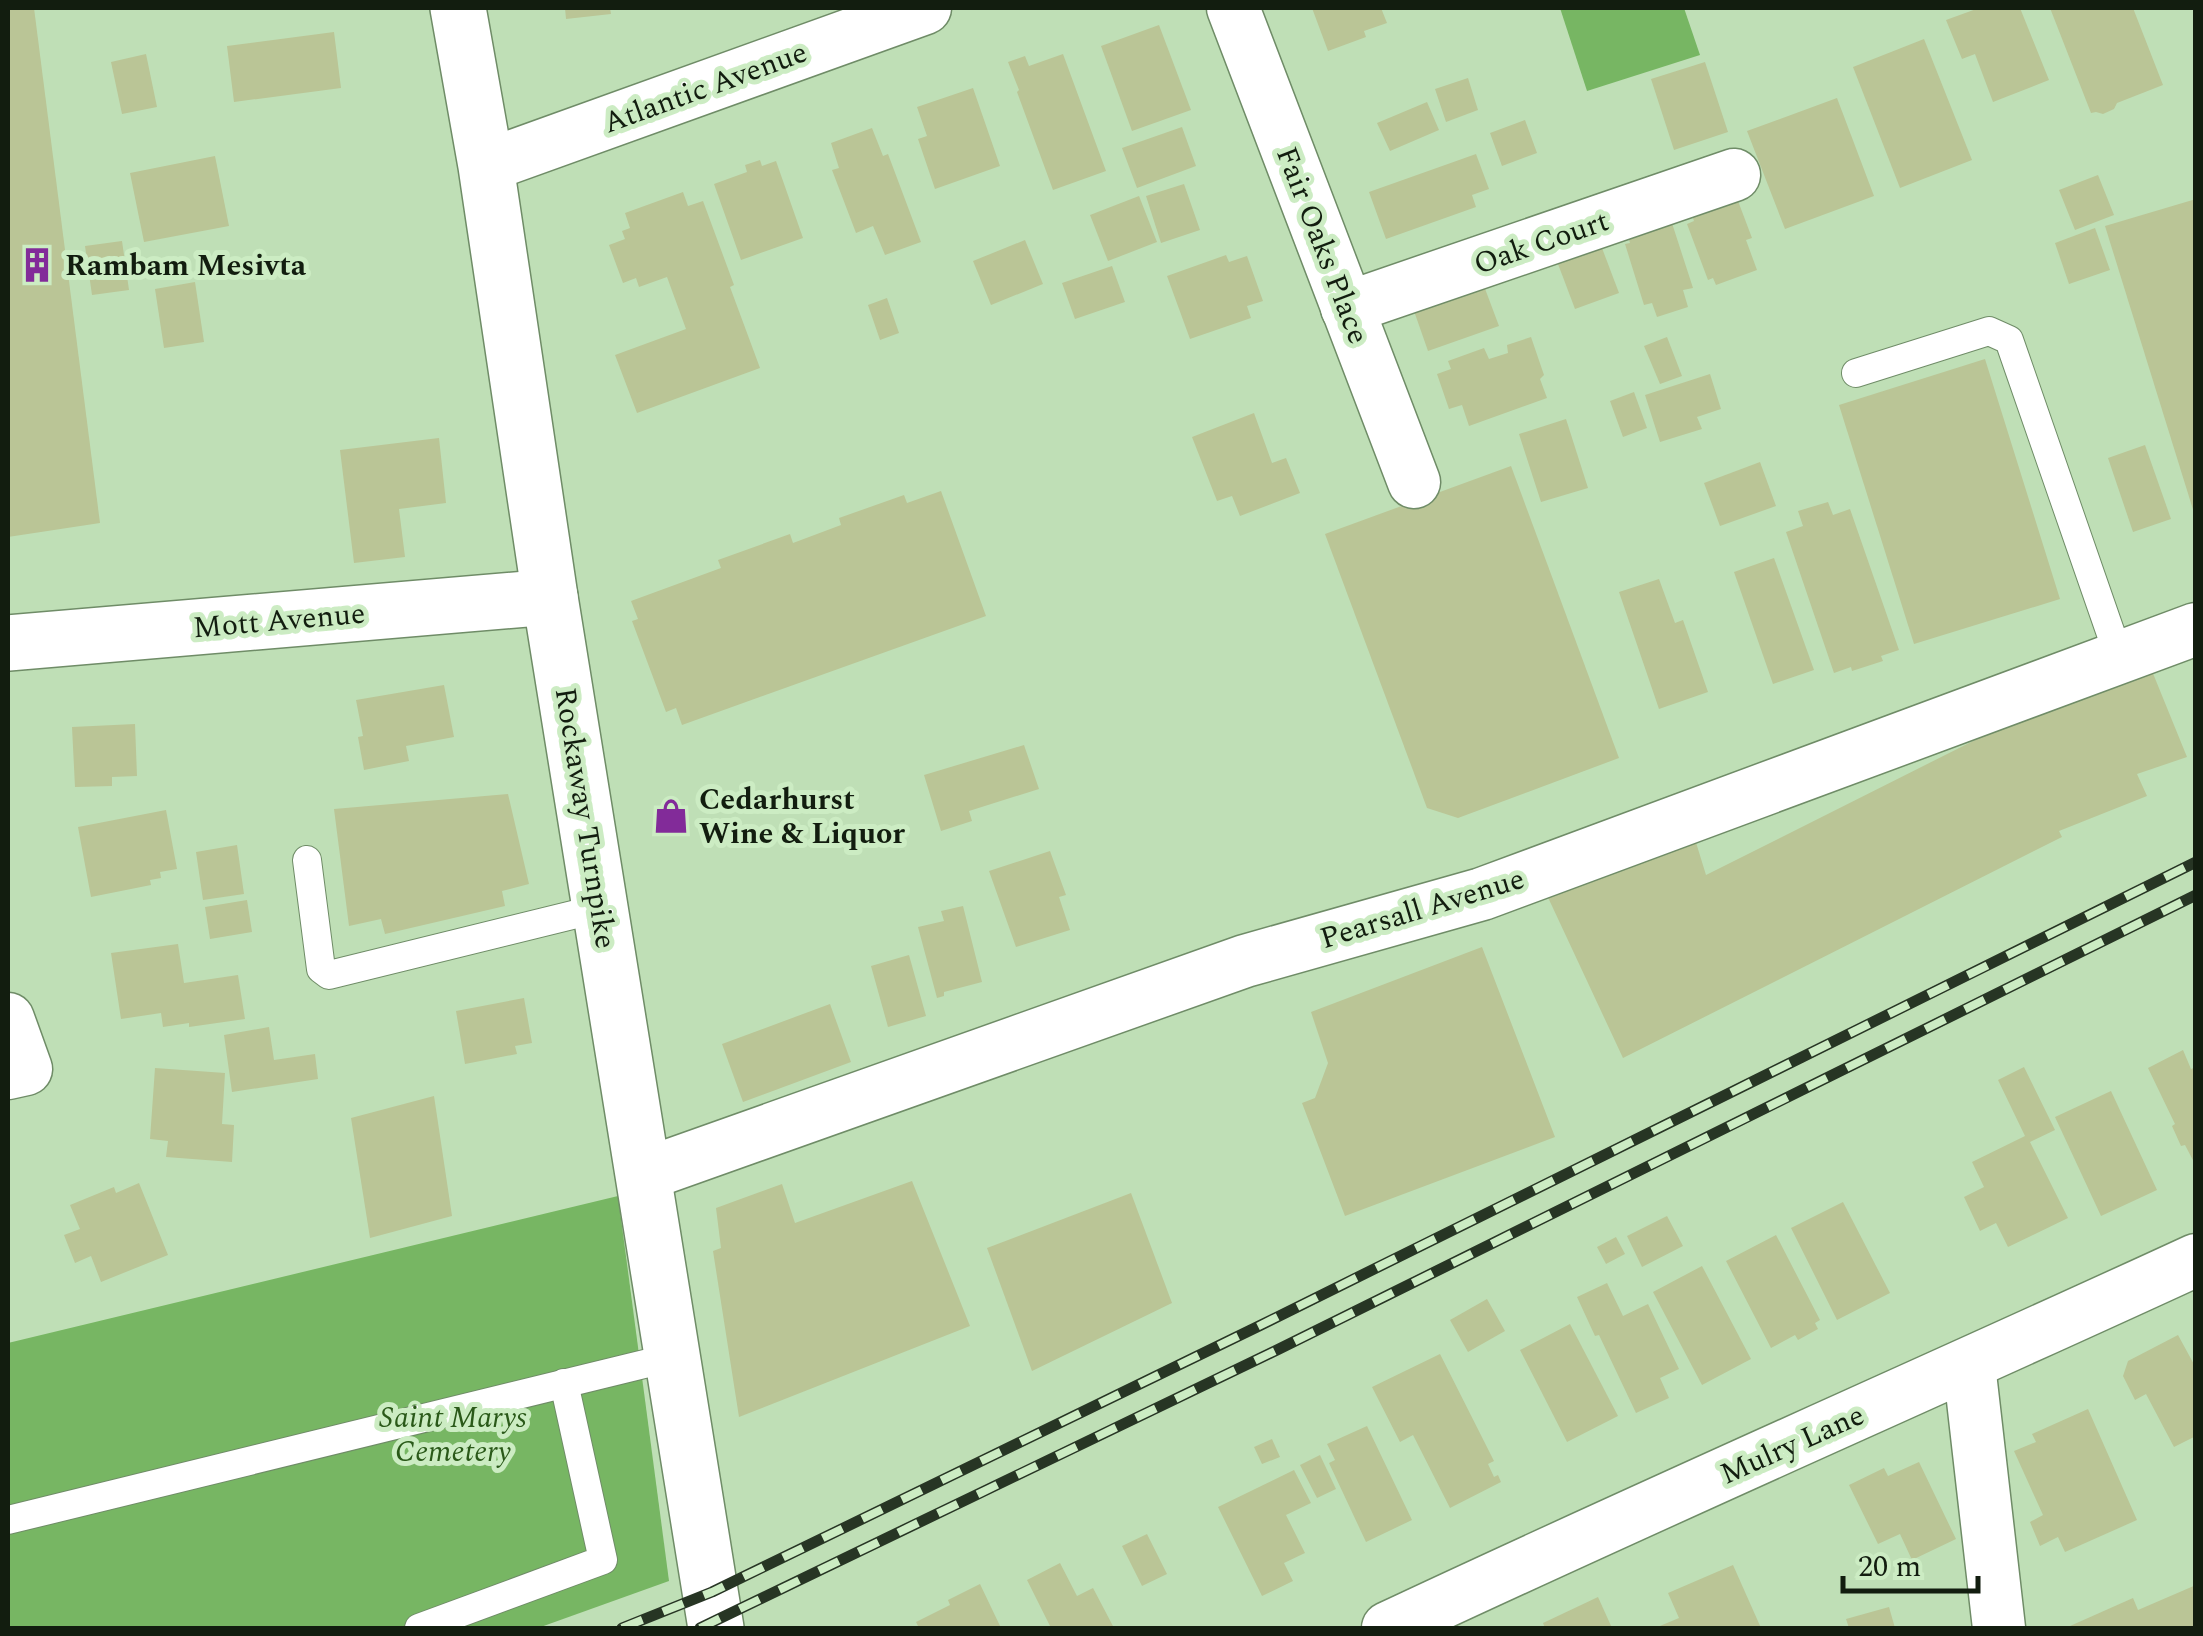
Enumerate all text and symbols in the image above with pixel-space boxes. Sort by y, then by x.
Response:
street label: Atlantic Avenue [597,30,814,146]
street label: Fair Oaks Place [1263,140,1381,351]
street label: Oak Court [1468,198,1615,288]
place label: Rambam Mesivta [65,243,307,289]
building icon: Rambam Mesivta [18,246,56,284]
street label: Mott Avenue [191,591,367,651]
street label: Rockaway Turnpike [542,684,628,952]
place label: Cedarhurst Wine & Liquor [699,777,905,857]
shop icon: Cedarhurst Wine & Liquor [652,797,690,835]
street label: Pearsall Avenue [1314,856,1530,962]
street label: Mulry Lane [1713,1393,1872,1497]
park label: Saint Marys Cemetery [379,1395,527,1475]
scale bar [1843,1531,1978,1593]
text: 20 m [1858,1544,1921,1590]

